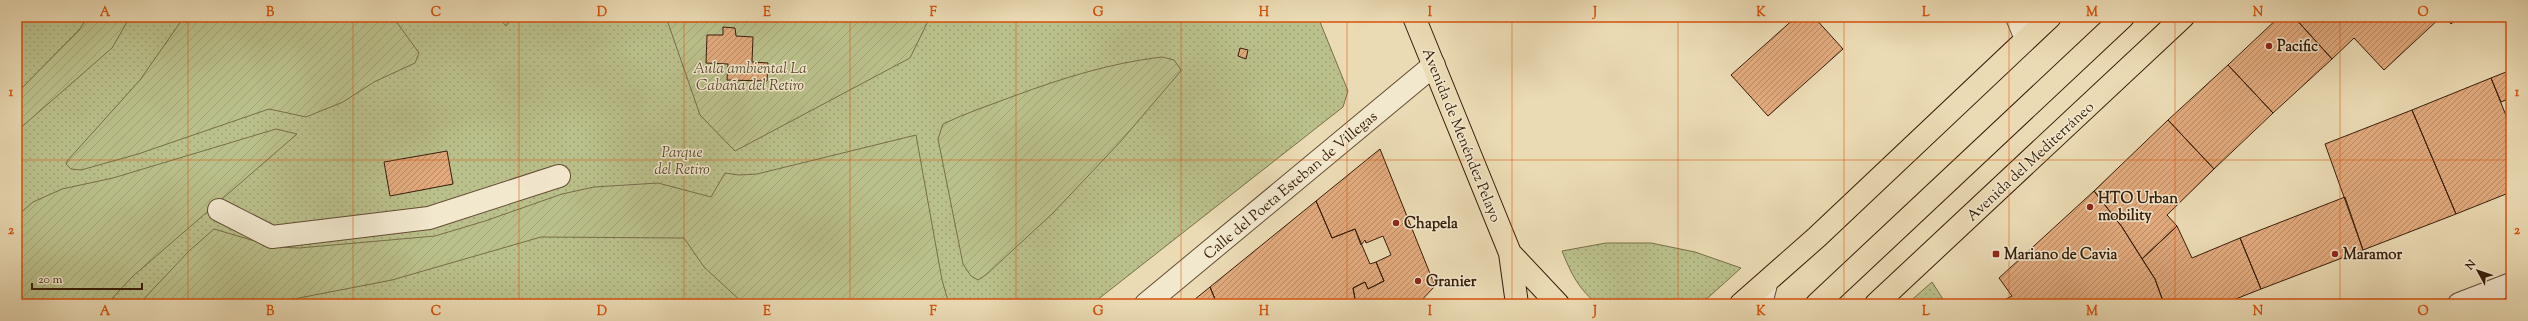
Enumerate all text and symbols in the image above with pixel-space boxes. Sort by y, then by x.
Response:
text: A [100,4,111,22]
text: B [266,4,275,22]
text: C [431,4,441,22]
text: D [597,4,607,22]
text: E [763,4,771,22]
text: F [929,4,937,22]
text: G [1093,4,1104,22]
text: H [1259,4,1270,22]
text: I [1428,4,1433,22]
text: J [1592,4,1597,22]
text: K [1756,4,1766,22]
text: L [1922,4,1930,22]
text: M [2086,4,2098,22]
text: N [2253,4,2264,22]
text: O [2417,4,2429,22]
place label: Pacific [2277,37,2318,58]
marker: Pacific [2264,41,2274,51]
street label: Avenida de Menéndez Pelayo [1416,45,1505,226]
park label: Aula ambiental La Cabaña del Retiro [693,59,807,97]
text: 1 [9,84,14,102]
text: 1 [2515,84,2520,102]
street label: Avenida del Mediterráneo [1963,97,2099,227]
street label: Calle del Poeta Esteban de Villegas [1199,107,1383,265]
park label: Parque del Retiro [654,143,710,181]
place label: HTO Urban mobility [2098,189,2178,227]
marker: HTO Urban mobility [2085,202,2095,212]
place label: Chapela [1404,214,1458,235]
marker: Chapela [1391,218,1401,228]
text: 2 [8,222,15,240]
text: 2 [2514,222,2521,240]
place label: Mariano de Cavia [2004,245,2118,266]
place label: Maramor [2343,245,2402,266]
marker: Mariano de Cavia [1991,249,2001,259]
marker: Maramor [2330,249,2340,259]
north arrow [2458,251,2498,291]
text: N [2462,257,2480,274]
scale bar [32,265,142,291]
text: 20 m [38,271,63,289]
place label: Granier [1426,272,1477,293]
marker: Granier [1413,276,1423,286]
text: A [100,303,111,321]
text: B [266,303,275,321]
text: C [431,303,441,321]
text: D [597,303,607,321]
text: E [763,303,771,321]
text: F [929,303,937,321]
text: G [1093,303,1104,321]
text: H [1259,303,1270,321]
text: I [1428,303,1433,321]
text: J [1592,303,1597,321]
text: K [1756,303,1766,321]
text: L [1922,303,1930,321]
text: M [2086,303,2098,321]
text: N [2253,303,2264,321]
text: O [2417,303,2429,321]

